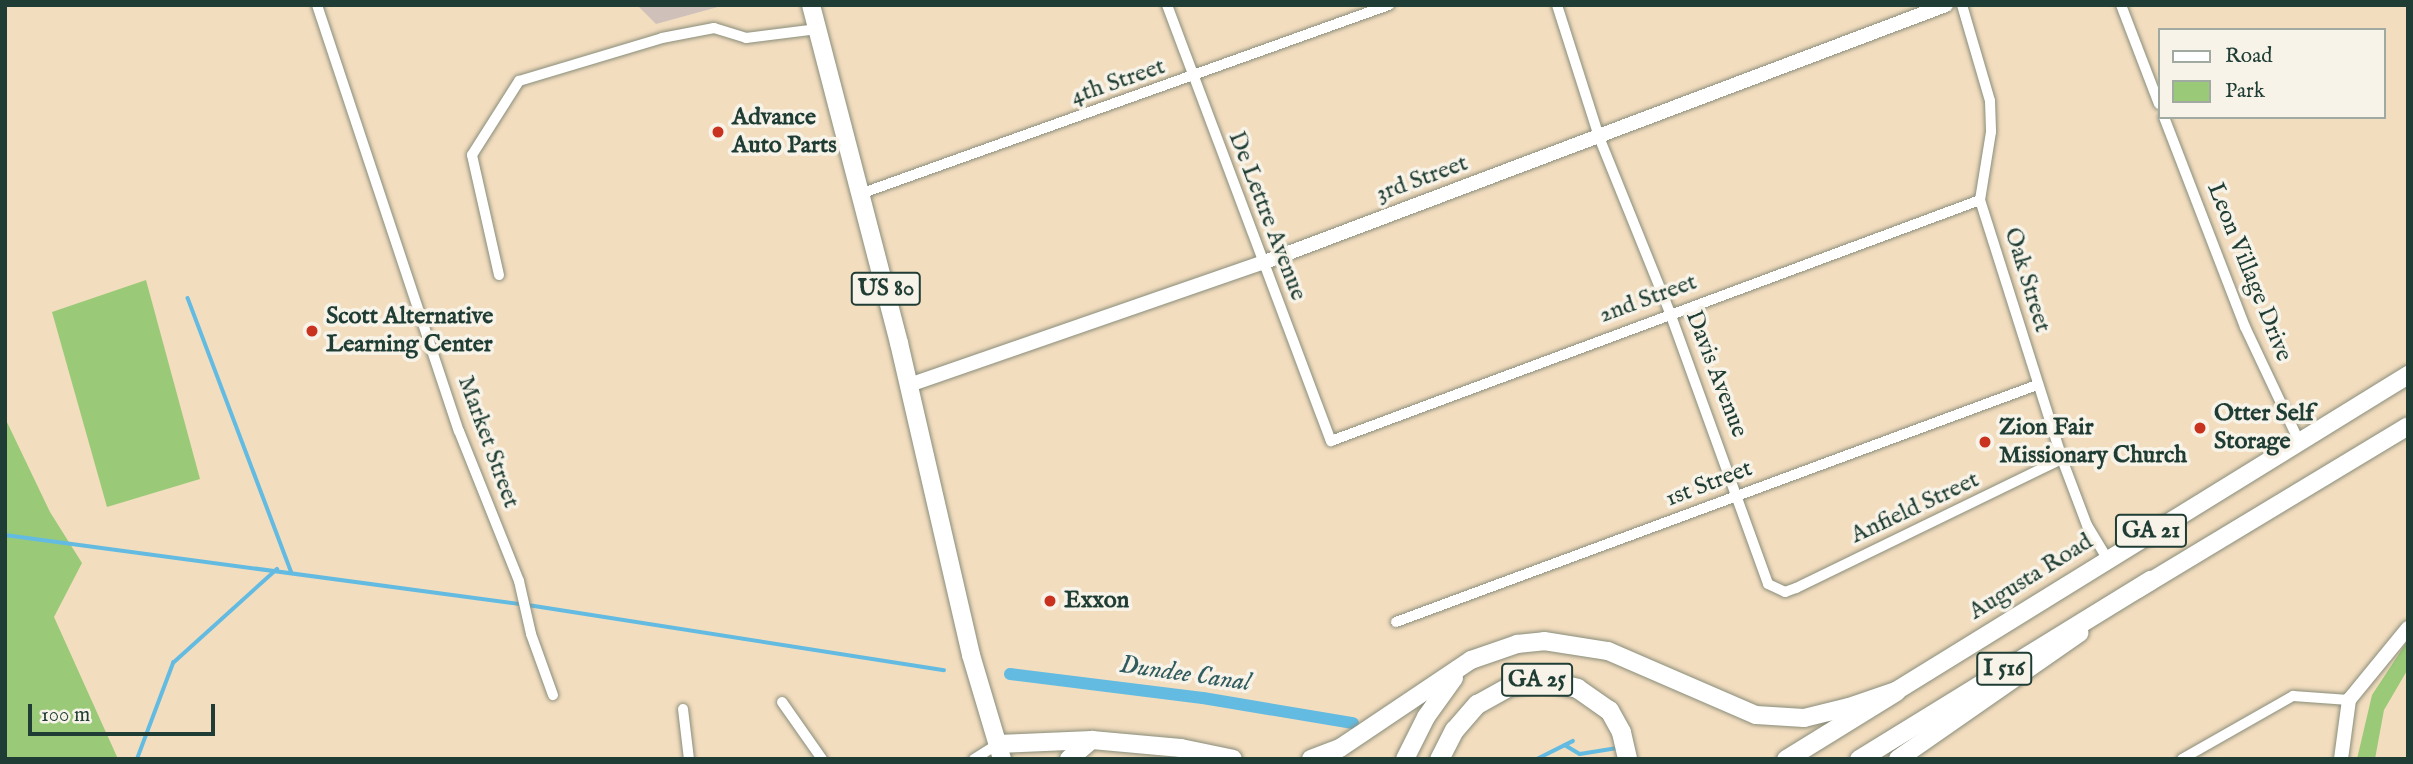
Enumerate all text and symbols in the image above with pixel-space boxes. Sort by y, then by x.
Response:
legend [2158,28,2385,119]
text: Road [2225,43,2272,70]
street label: 4th Street [1067,52,1169,112]
text: Park [2225,78,2265,105]
place label: Advance Auto Parts [732,104,837,160]
marker: Advance Auto Parts [710,124,726,140]
street label: De Lettre Avenue [1222,127,1312,305]
street label: 3rd Street [1372,149,1472,209]
street label: Leon Village Drive [2200,179,2298,365]
street label: Oak Street [1997,224,2057,336]
street label: 2nd Street [1595,268,1701,330]
road number: US 80 [849,270,923,308]
place label: Scott Alternative Learning Center [326,303,493,359]
street label: Davis Avenue [1679,307,1753,441]
marker: Scott Alternative Learning Center [304,323,320,339]
street label: Market Street [451,372,525,512]
place label: Otter Self Storage [2214,400,2314,456]
place label: Zion Fair Missionary Church [1999,414,2187,470]
marker: Otter Self Storage [2192,420,2208,436]
marker: Zion Fair Missionary Church [1977,434,1993,450]
street label: 1st Street [1662,454,1756,514]
street label: Anfield Street [1846,466,1984,550]
road number: GA 21 [2114,512,2188,551]
street label: Augusta Road [1964,528,2098,626]
place label: Exxon [1064,587,1129,615]
marker: Exxon [1042,593,1058,609]
water label: Dundee Canal [1118,649,1252,699]
road number: I 516 [1976,650,2032,688]
road number: GA 25 [1500,660,1574,700]
scale bar [32,690,219,734]
text: 100 m [41,702,90,729]

